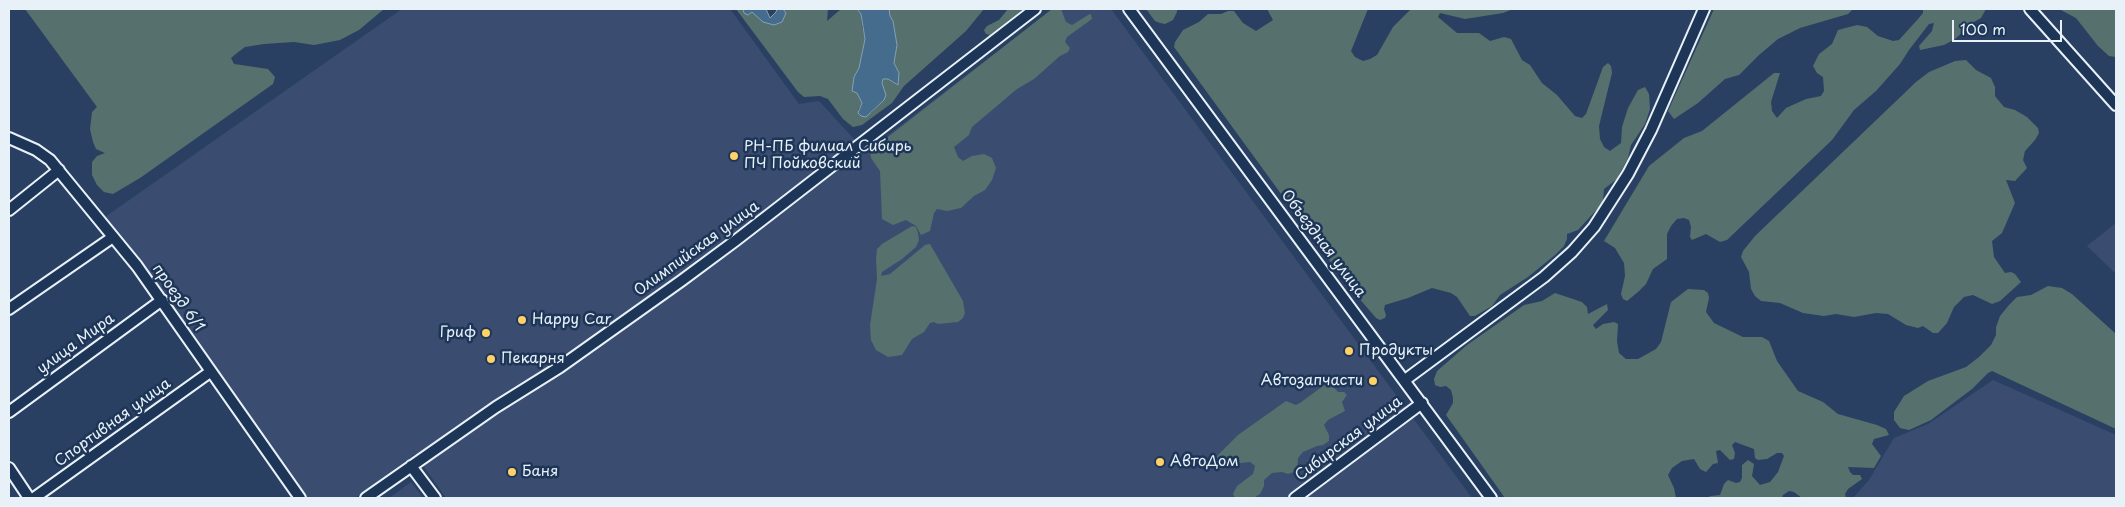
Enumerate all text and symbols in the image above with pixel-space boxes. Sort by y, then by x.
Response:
scale bar [1955,10,2065,42]
text: 100 m [1960,17,2006,40]
place label: РН-ПБ филиал Сибирь ПЧ Пойковский [744,138,911,173]
marker: РН-ПБ филиал Сибирь ПЧ Пойковский [728,150,740,162]
street label: Объездная улица [1277,187,1369,301]
street label: Олимпийская улица [631,198,763,300]
street label: проезд 6/1 [148,261,208,335]
street label: улица Мира [34,310,118,378]
place label: Happy Car [532,311,611,329]
marker: Happy Car [516,314,528,326]
place label: Гриф [440,324,476,342]
marker: Гриф [480,327,492,339]
place label: Продукты [1359,342,1433,360]
marker: Продукты [1343,345,1355,357]
place label: Пекарня [501,350,565,368]
marker: Пекарня [485,353,497,365]
place label: Автозапчасти [1261,372,1363,390]
street label: Спортивная улица [52,375,174,471]
marker: Автозапчасти [1367,375,1379,387]
street label: Сибирская улица [1292,393,1406,485]
place label: АвтоДом [1170,453,1239,471]
marker: АвтоДом [1154,456,1166,468]
place label: Баня [522,463,558,481]
marker: Баня [506,466,518,478]

